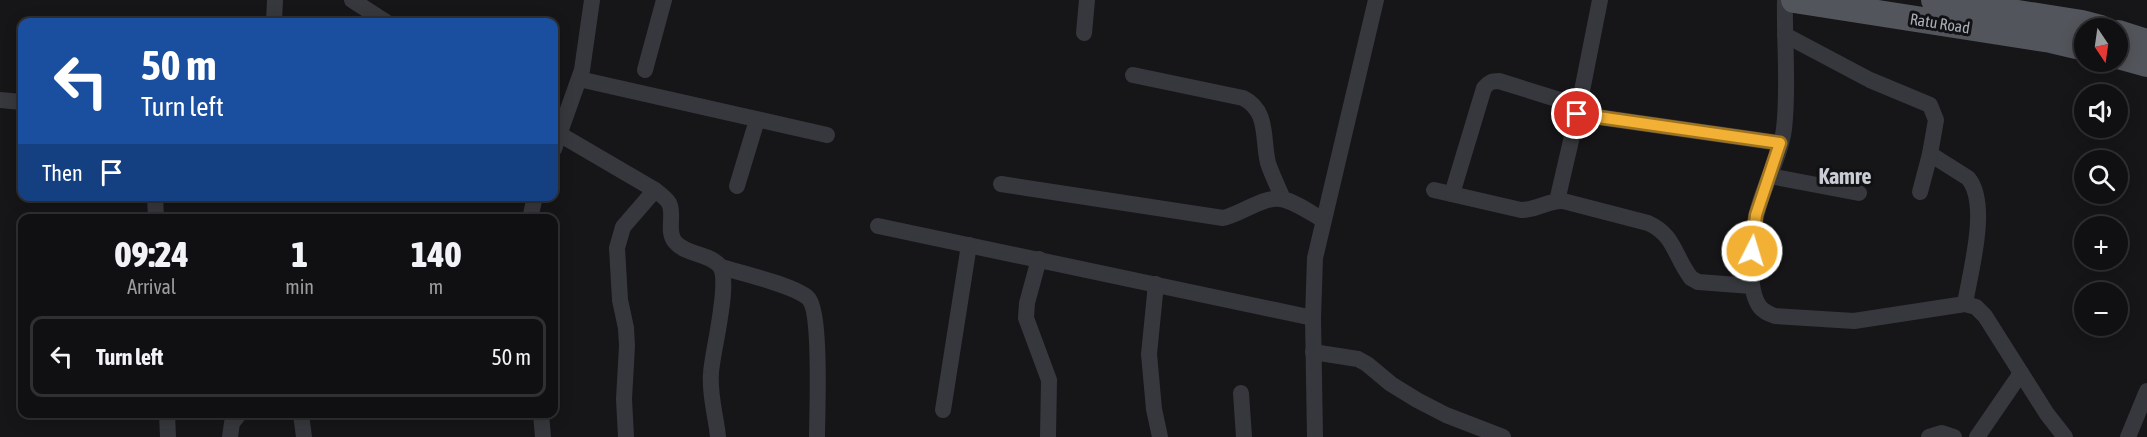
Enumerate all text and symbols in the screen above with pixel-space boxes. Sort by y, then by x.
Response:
street label: Ratu Road [1909,9,1971,37]
north arrow [2074,18,2128,72]
map controls [2074,18,2128,336]
text: 50 m [141,41,216,89]
icon: left [42,42,120,120]
button: sound [2074,84,2128,138]
pin [1551,88,1602,139]
text: Turn left [141,91,224,122]
icon: arrive [1560,97,1593,130]
button: search [2074,150,2128,204]
icon: arrive [95,156,128,189]
text: Then [42,160,83,186]
district label: Kamre [1819,163,1871,189]
button: + [2074,216,2128,270]
position arrow [1720,219,1784,283]
text: 09:24 [115,233,189,275]
text: 1 [291,233,308,275]
text: 140 [411,233,461,275]
text: Arrival [127,275,176,298]
text: min [285,275,314,298]
text: m [429,275,443,298]
button: − [2074,282,2128,336]
icon: left [45,340,78,373]
text: Turn left [96,344,163,370]
text: 50 m [491,344,531,370]

